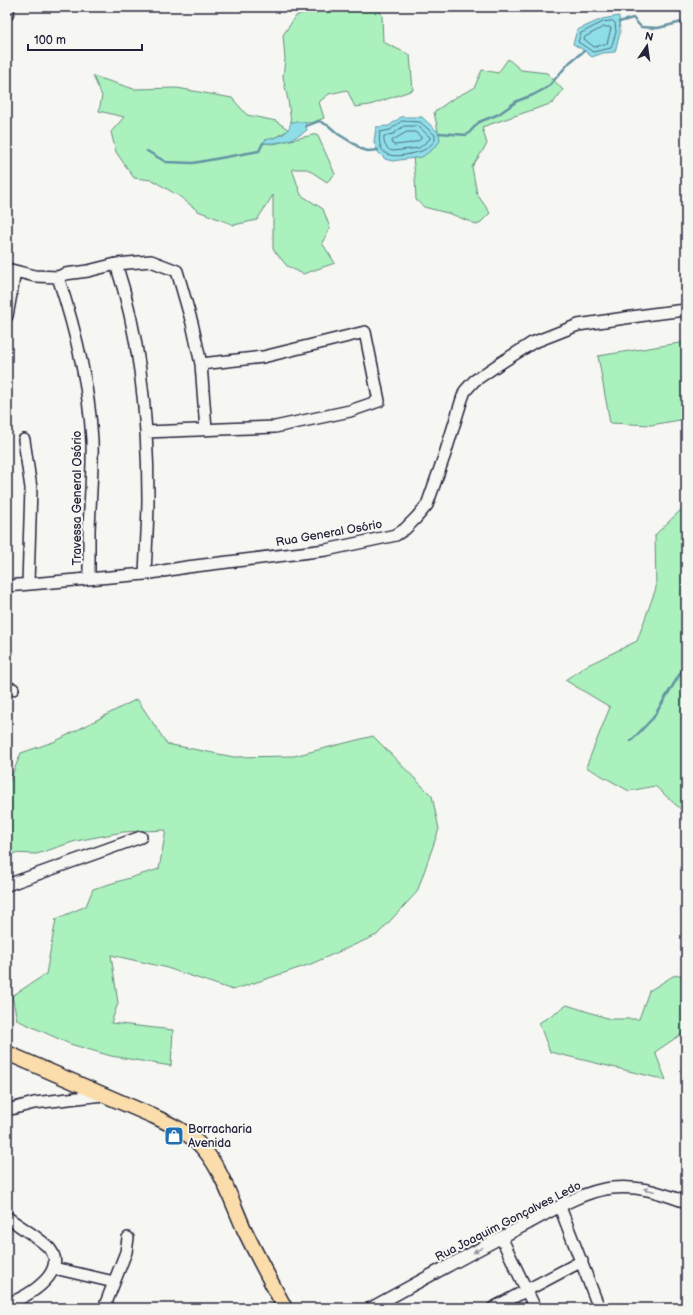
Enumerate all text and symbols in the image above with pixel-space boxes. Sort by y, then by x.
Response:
scale bar [28,26,142,52]
north arrow [627,26,667,66]
text: N [644,29,655,44]
text: 100 m [34,33,66,48]
street label: Travessa General Osório [70,430,85,565]
street label: Rua General Osório [275,517,384,550]
place label: Borracharia Avenida [188,1122,252,1151]
shop icon: Borracharia Avenida [163,1125,185,1147]
street label: Rua Joaquim Gonçalves Ledo [433,1178,584,1265]
one-way arrow [643,1186,655,1192]
one-way arrow [472,1247,483,1253]

